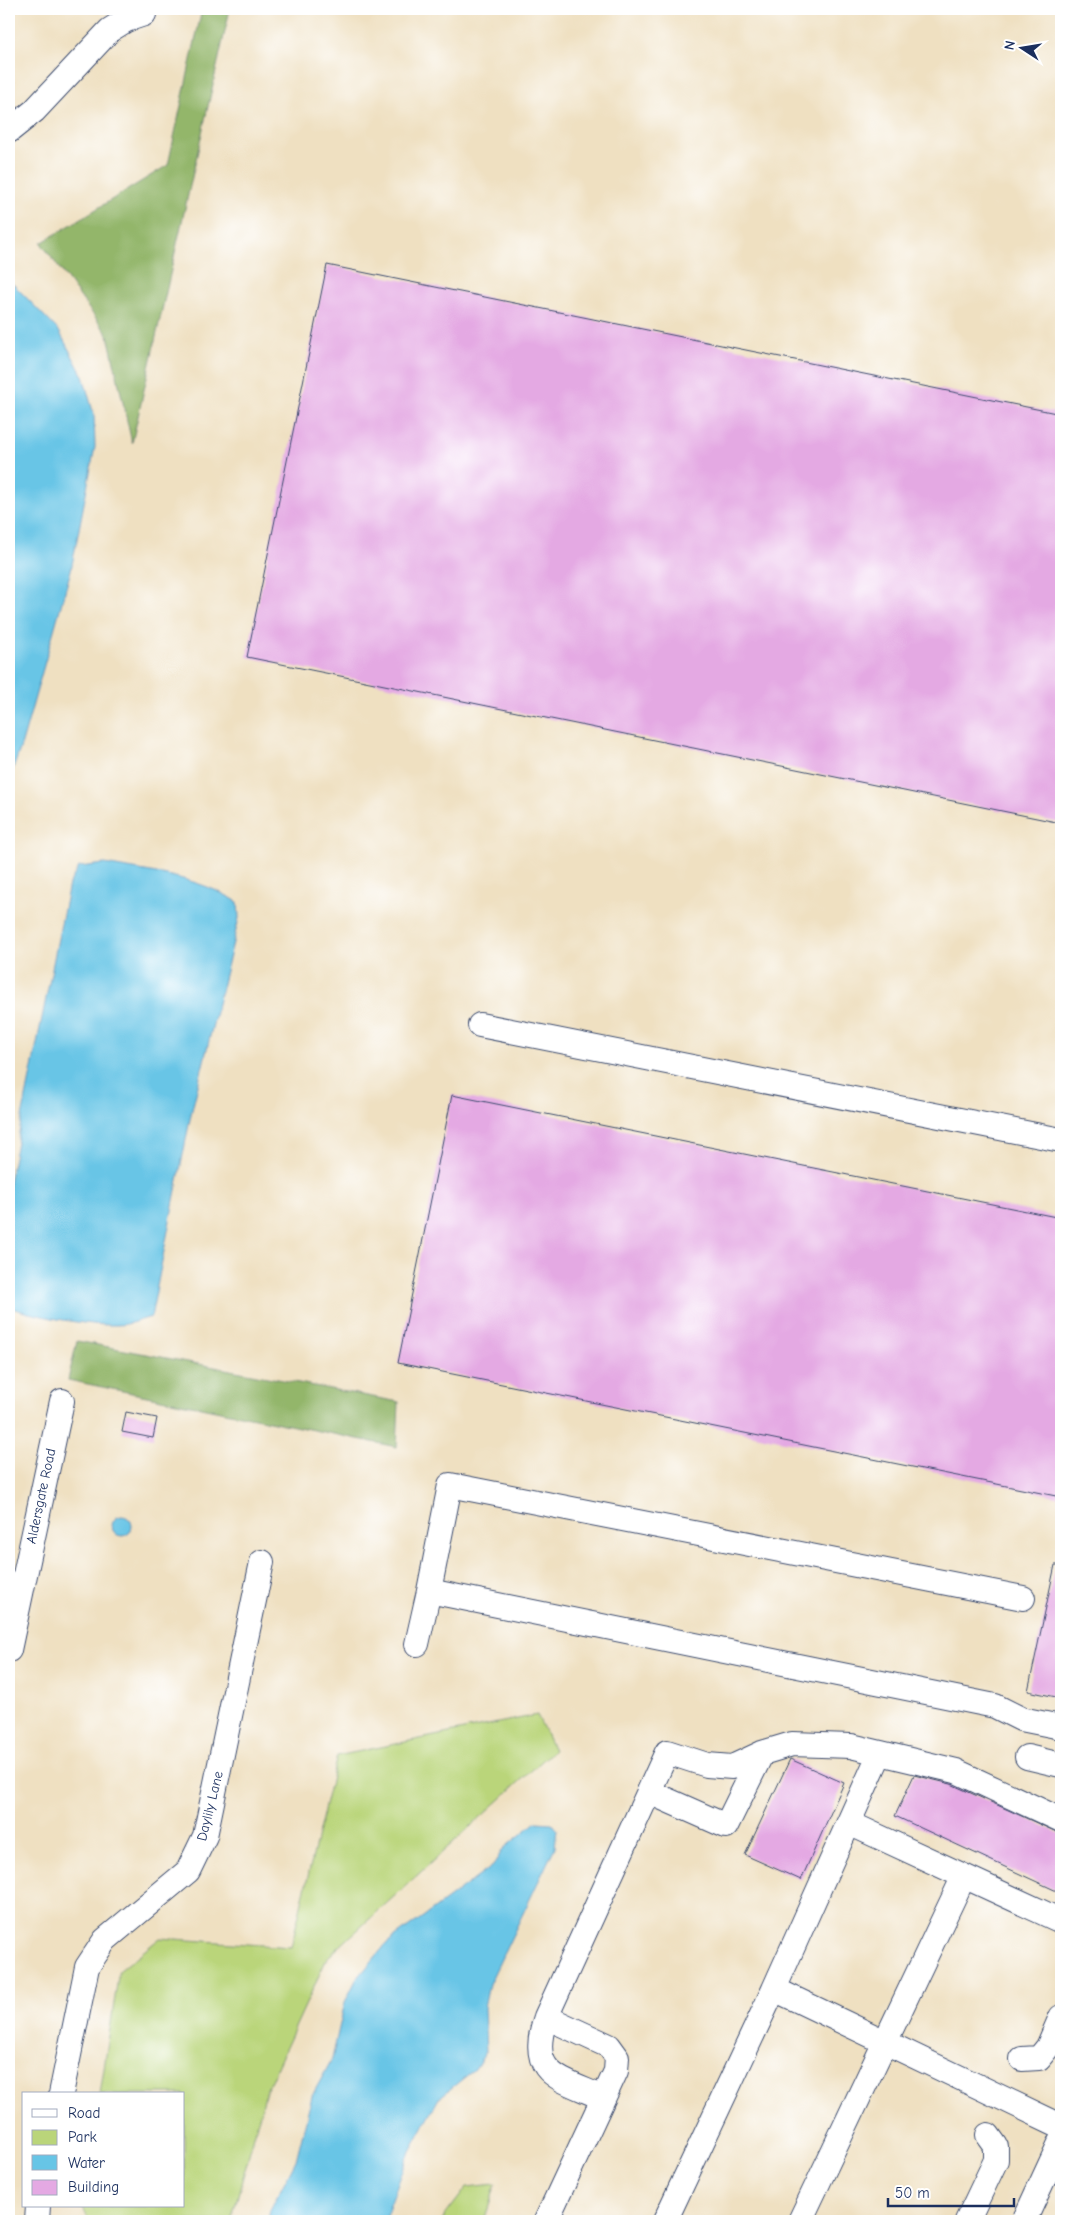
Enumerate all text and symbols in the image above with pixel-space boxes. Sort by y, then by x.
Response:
north arrow [998,22,1048,72]
text: N [1001,39,1019,52]
street label: Aldersgate Road [23,1447,59,1545]
street label: Daylily Lane [193,1769,227,1843]
legend [22,2092,185,2208]
text: Road [68,2104,100,2122]
text: Park [68,2128,97,2146]
text: Water [68,2154,105,2172]
scale bar [888,2175,1014,2207]
text: Building [68,2178,119,2196]
text: 50 m [895,2184,930,2202]

